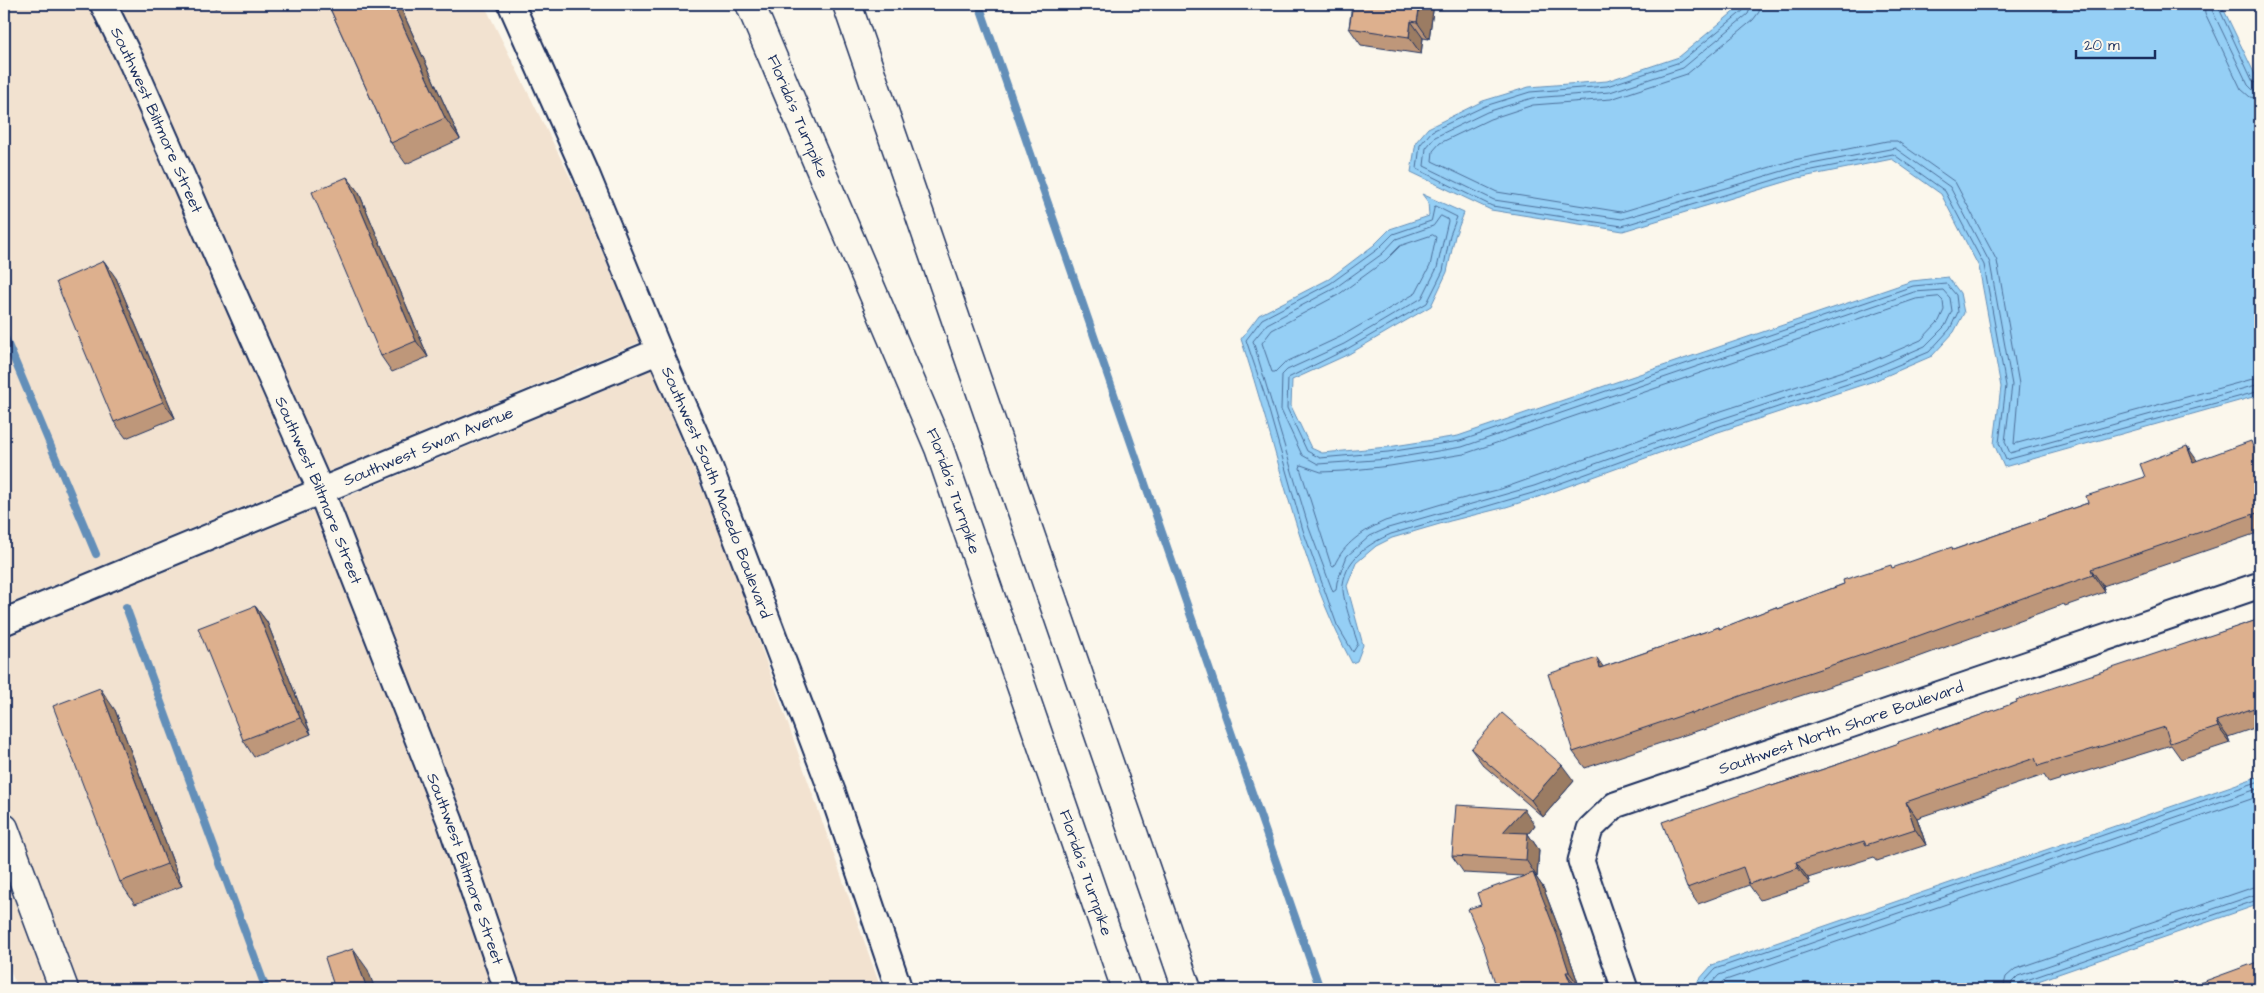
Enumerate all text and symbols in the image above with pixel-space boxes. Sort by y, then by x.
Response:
street label: Southwest Biltmore Street [105,23,208,217]
scale bar [2076,28,2155,60]
text: 20 m [2084,35,2120,56]
street label: Florida's Turnpike [762,51,834,182]
street label: Southwest South Macedo Boulevard [656,363,777,621]
street label: Southwest Biltmore Street [270,393,368,588]
street label: Southwest Swan Avenue [340,401,517,491]
street label: Florida's Turnpike [921,425,986,557]
street label: Southwest North Shore Boulevard [1716,676,1966,780]
street label: Southwest Biltmore Street [421,770,509,968]
street label: Florida's Turnpike [1054,807,1118,939]

